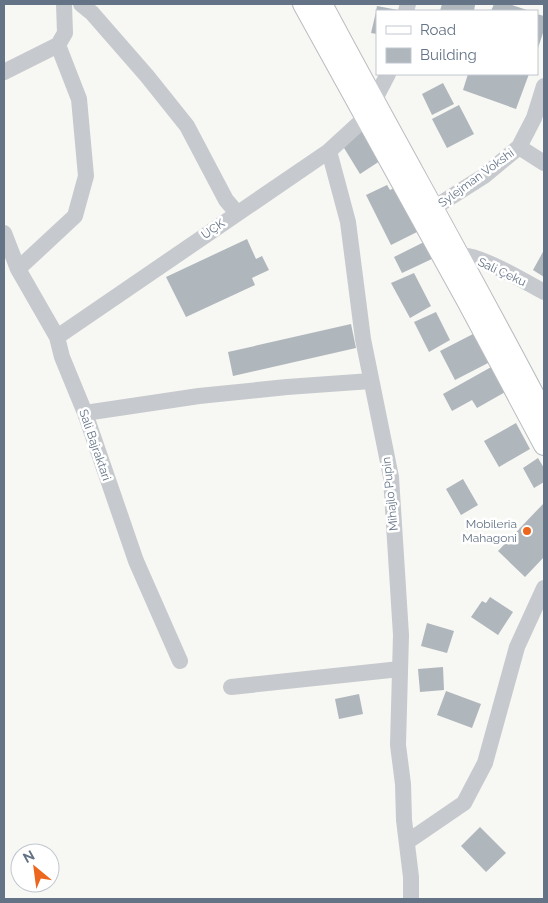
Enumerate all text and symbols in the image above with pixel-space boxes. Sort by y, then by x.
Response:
legend [376,10,538,75]
text: Road [420,21,456,39]
text: Building [420,46,477,64]
street label: Sylejman Vokshi [435,146,517,210]
street label: UÇK [199,216,227,242]
street label: Sali Çeku [476,255,528,289]
street label: Sali Bajraktari [76,408,114,482]
street label: Mihajlo Pupin [379,456,401,532]
place label: Mobileria Mahagoni [462,517,517,545]
marker: Mobileria Mahagoni [521,525,533,537]
north arrow [10,843,60,893]
text: N [20,847,37,866]

